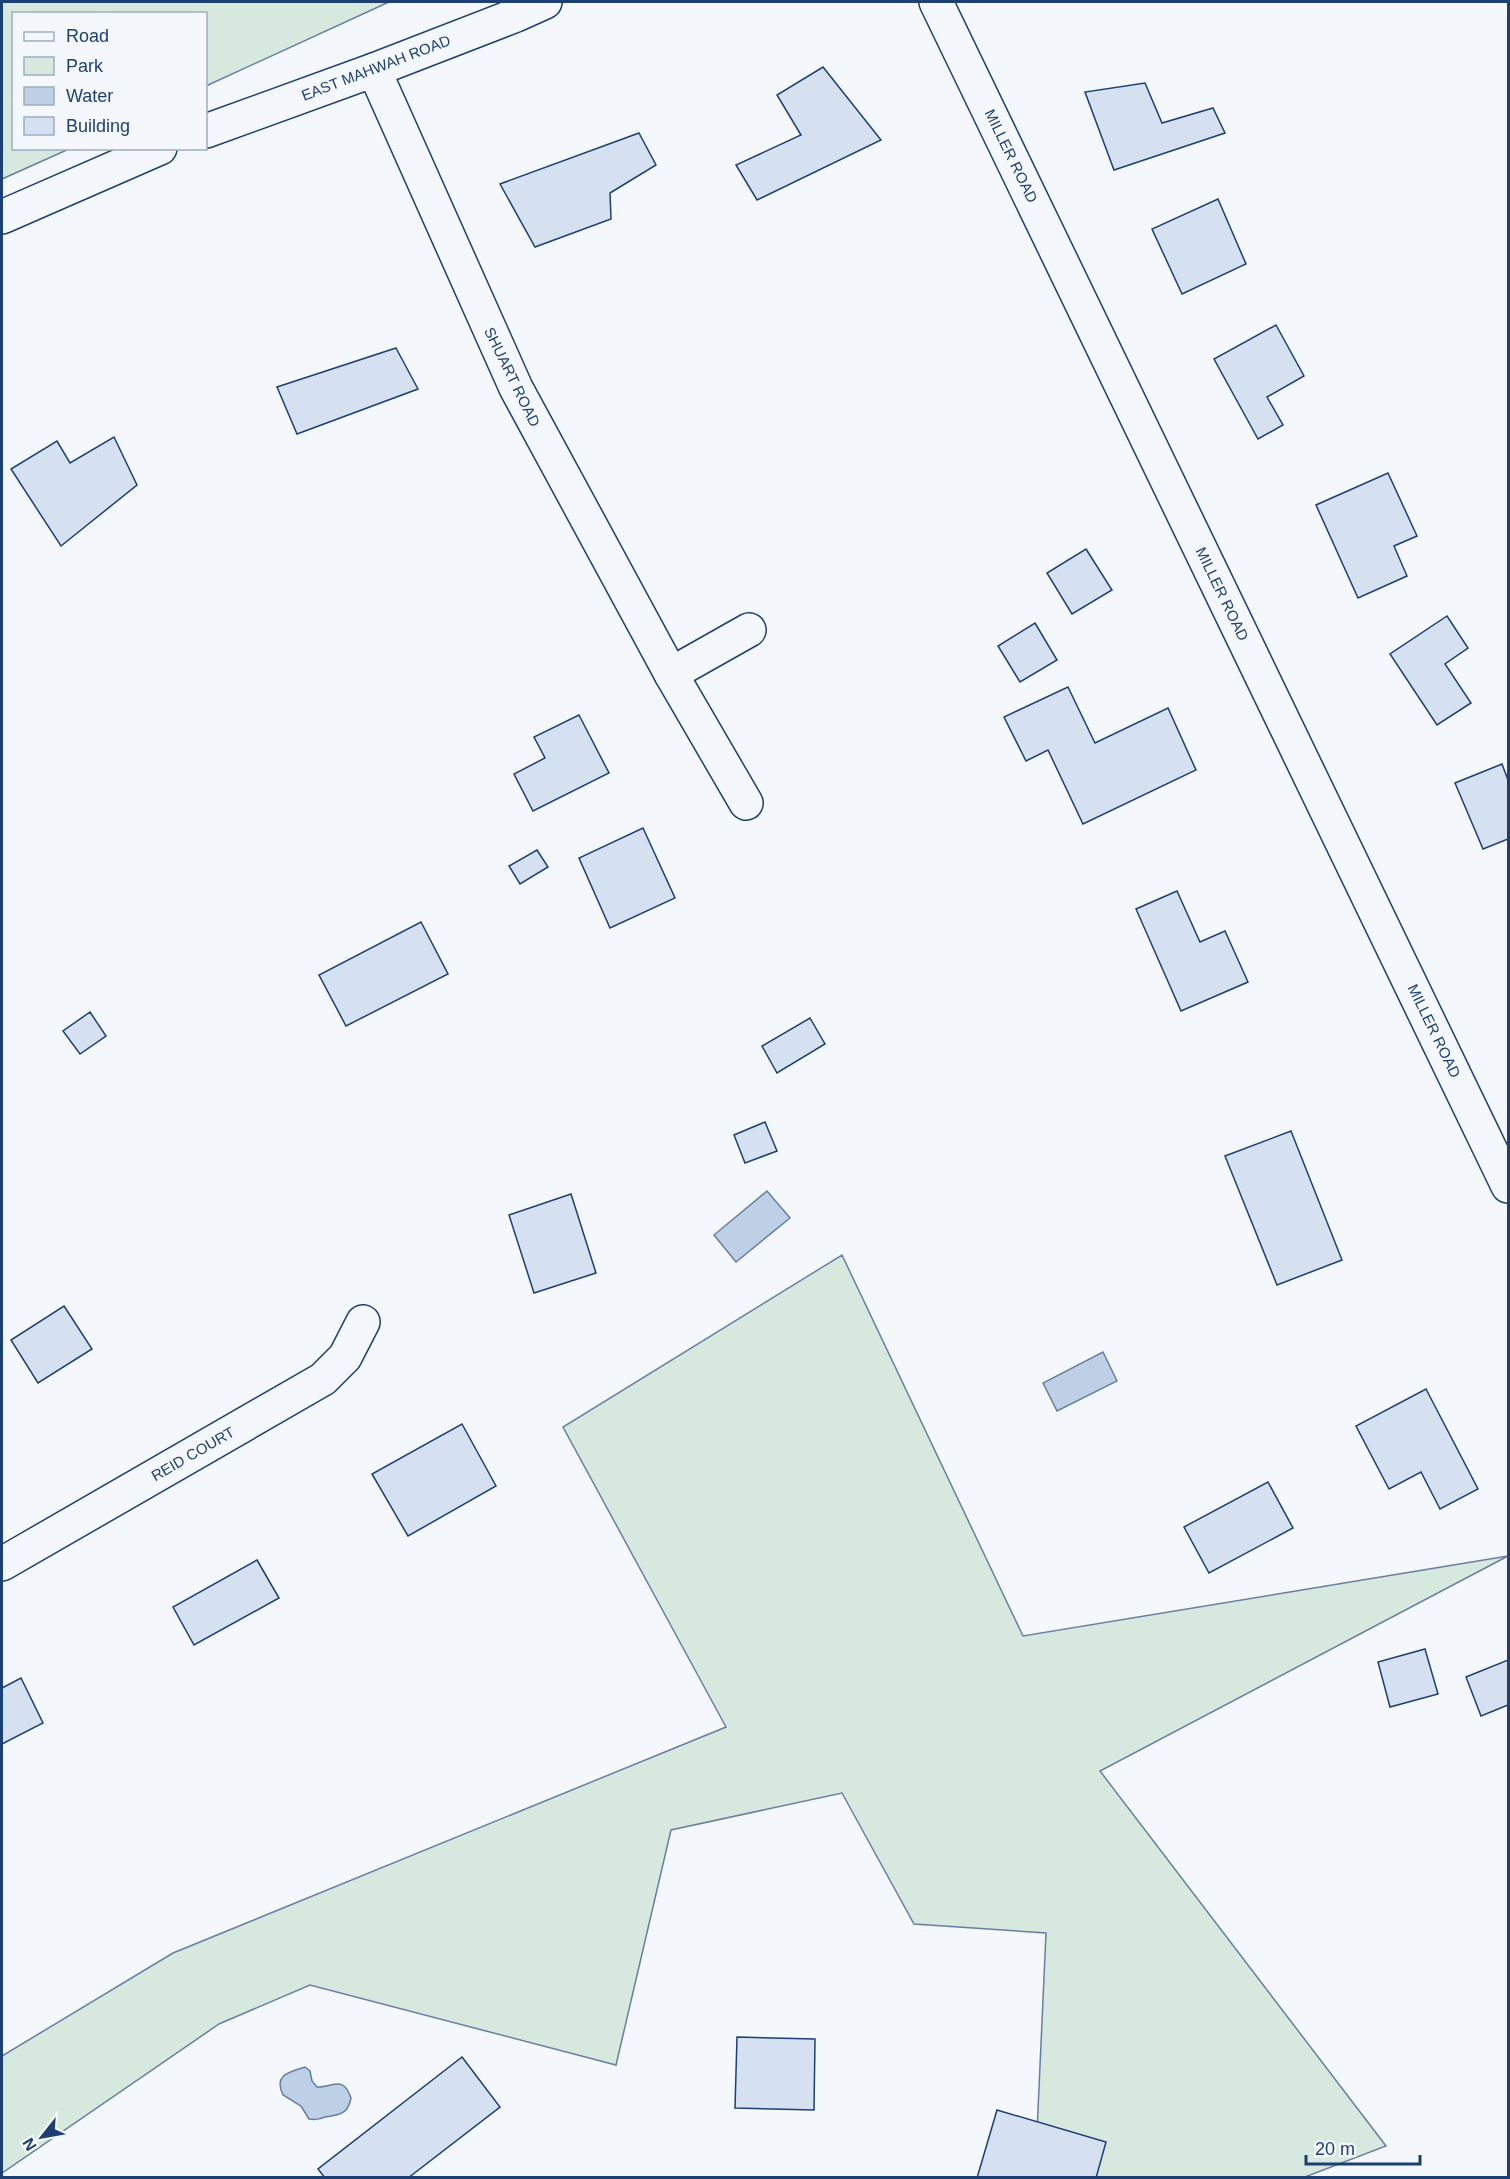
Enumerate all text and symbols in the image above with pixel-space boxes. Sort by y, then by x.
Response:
legend [12,12,207,150]
text: Road [66,26,109,46]
street label: EAST MAHWAH ROAD [299,31,453,104]
text: Park [66,56,104,76]
text: Water [66,86,113,106]
street label: MILLER ROAD [982,106,1041,205]
text: Building [66,116,130,136]
street label: SHUART ROAD [481,324,544,429]
street label: MILLER ROAD [1193,544,1252,643]
street label: MILLER ROAD [1405,981,1464,1080]
street label: REID COURT [148,1423,237,1484]
north arrow [12,2107,72,2167]
scale bar [1306,2128,1420,2166]
text: N [19,2135,40,2154]
text: 20 m [1315,2139,1355,2159]

